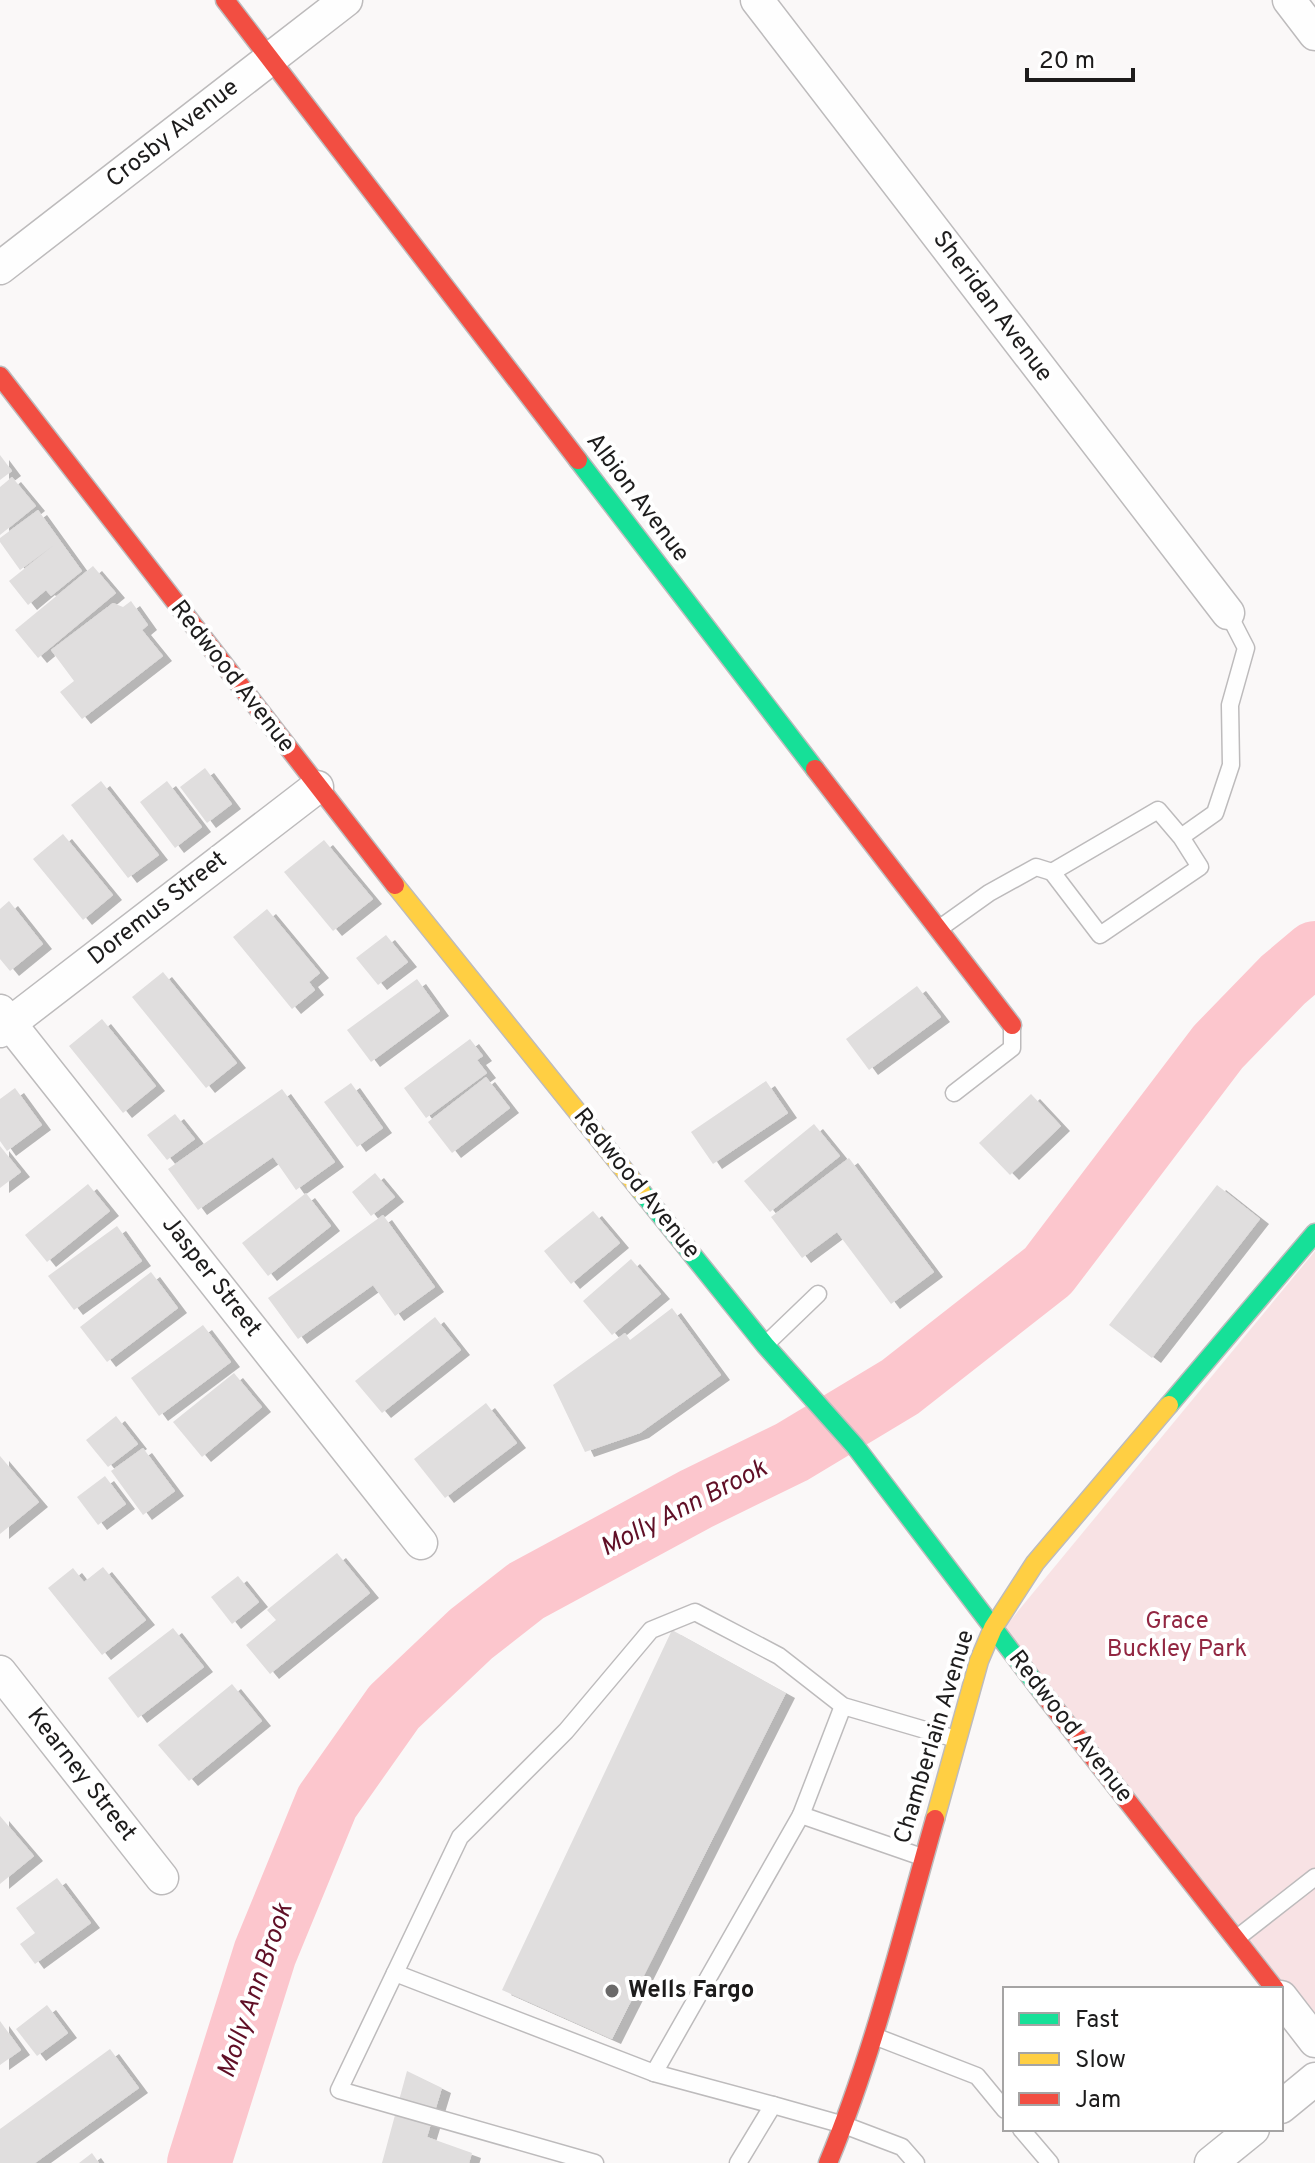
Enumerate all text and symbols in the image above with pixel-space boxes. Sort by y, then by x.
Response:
scale bar [1027,32,1133,82]
text: 20 m [1039,47,1095,77]
street label: Crosby Avenue [101,73,245,195]
street label: Sheridan Avenue [925,225,1059,389]
street label: Albion Avenue [579,428,695,568]
street label: Redwood Avenue [163,595,301,759]
street label: Doremus Street [83,845,233,973]
street label: Redwood Avenue [566,1103,706,1265]
street label: Jasper Street [155,1211,267,1343]
water label: Molly Ann Brook [595,1452,774,1565]
park label: Grace Buckley Park [1107,1607,1247,1665]
street label: Chamberlain Avenue [888,1626,982,1848]
street label: Redwood Avenue [1001,1645,1139,1809]
street label: Kearney Street [20,1702,142,1848]
water label: Molly Ann Brook [211,1898,302,2083]
place label: Wells Fargo [628,1976,754,2006]
marker: Wells Fargo [603,1982,621,2000]
legend [1003,1987,1283,2131]
text: Fast [1075,2006,1119,2036]
text: Slow [1075,2046,1126,2076]
text: Jam [1075,2086,1121,2116]

